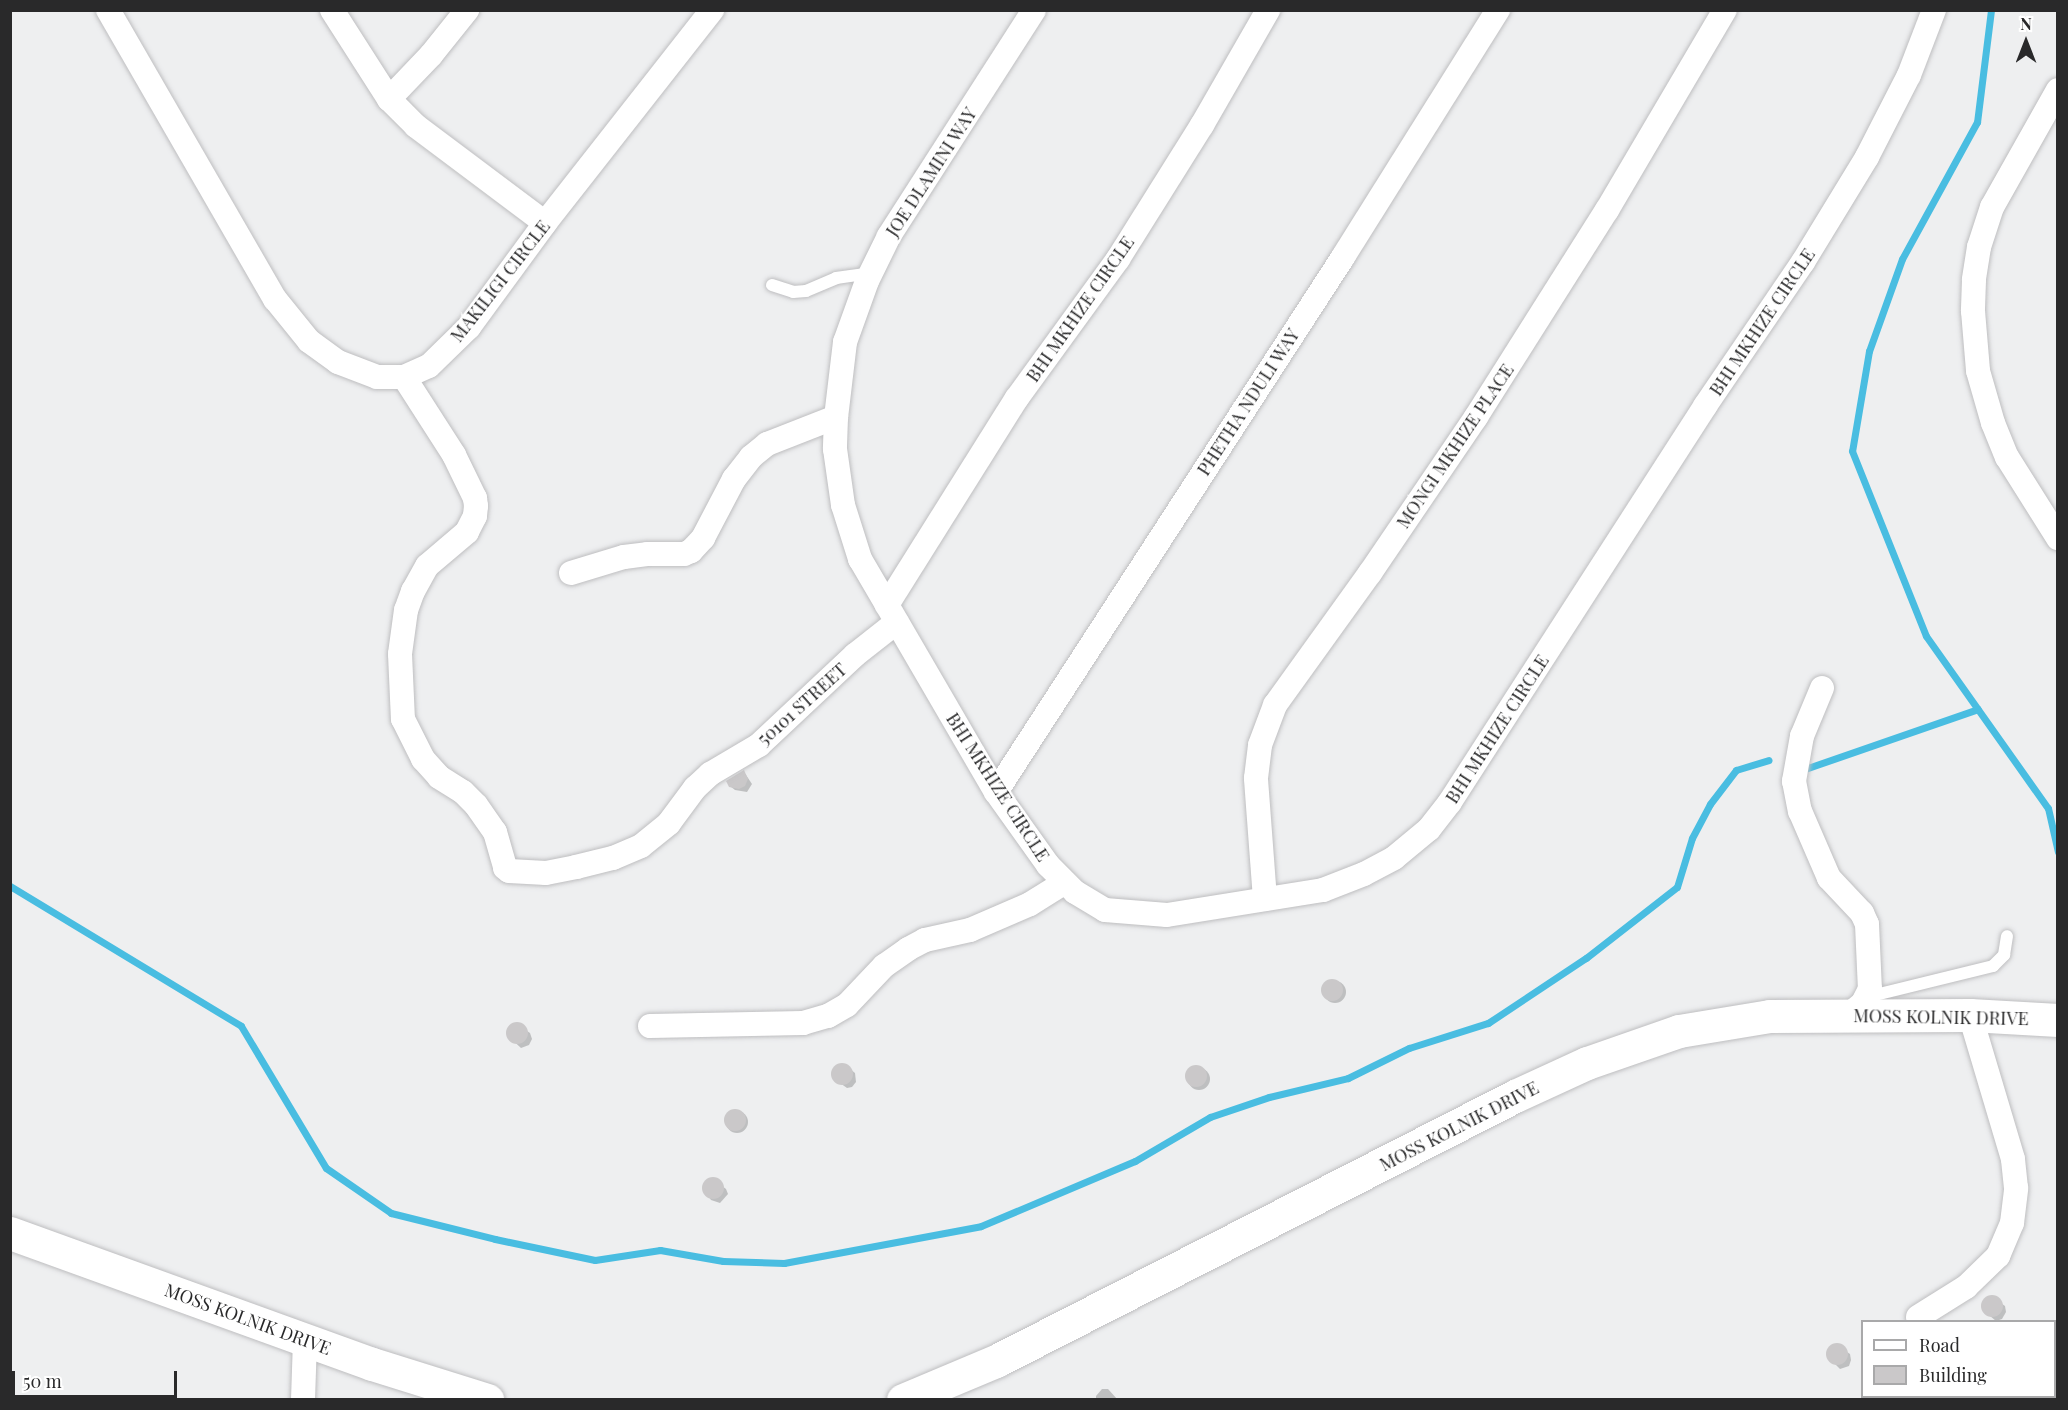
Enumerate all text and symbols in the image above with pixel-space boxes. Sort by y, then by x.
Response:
north arrow [1996,12,2056,72]
text: N [2020,13,2032,34]
street label: JOE DLAMINI WAY [881,103,981,241]
street label: MAKILIGI CIRCLE [446,216,554,346]
street label: BHI MKHIZE CIRCLE [1022,232,1138,386]
street label: BHI MKHIZE CIRCLE [1705,244,1819,400]
street label: PHETHA NDULI WAY [1192,324,1304,480]
street label: MONGI MKHIZE PLACE [1392,360,1518,532]
street label: BHI MKHIZE CIRCLE [1441,651,1553,807]
street label: 50101 STREET [753,658,851,750]
street label: BHI MKHIZE CIRCLE [942,709,1054,865]
street label: MOSS KOLNIK DRIVE [1853,1005,2029,1029]
street label: MOSS KOLNIK DRIVE [1376,1077,1542,1175]
street label: MOSS KOLNIK DRIVE [162,1279,334,1359]
legend [1861,1320,2056,1398]
text: Road [1919,1333,1960,1357]
scale bar [15,1359,180,1397]
text: Building [1919,1363,1987,1387]
text: 50 m [23,1369,62,1393]

